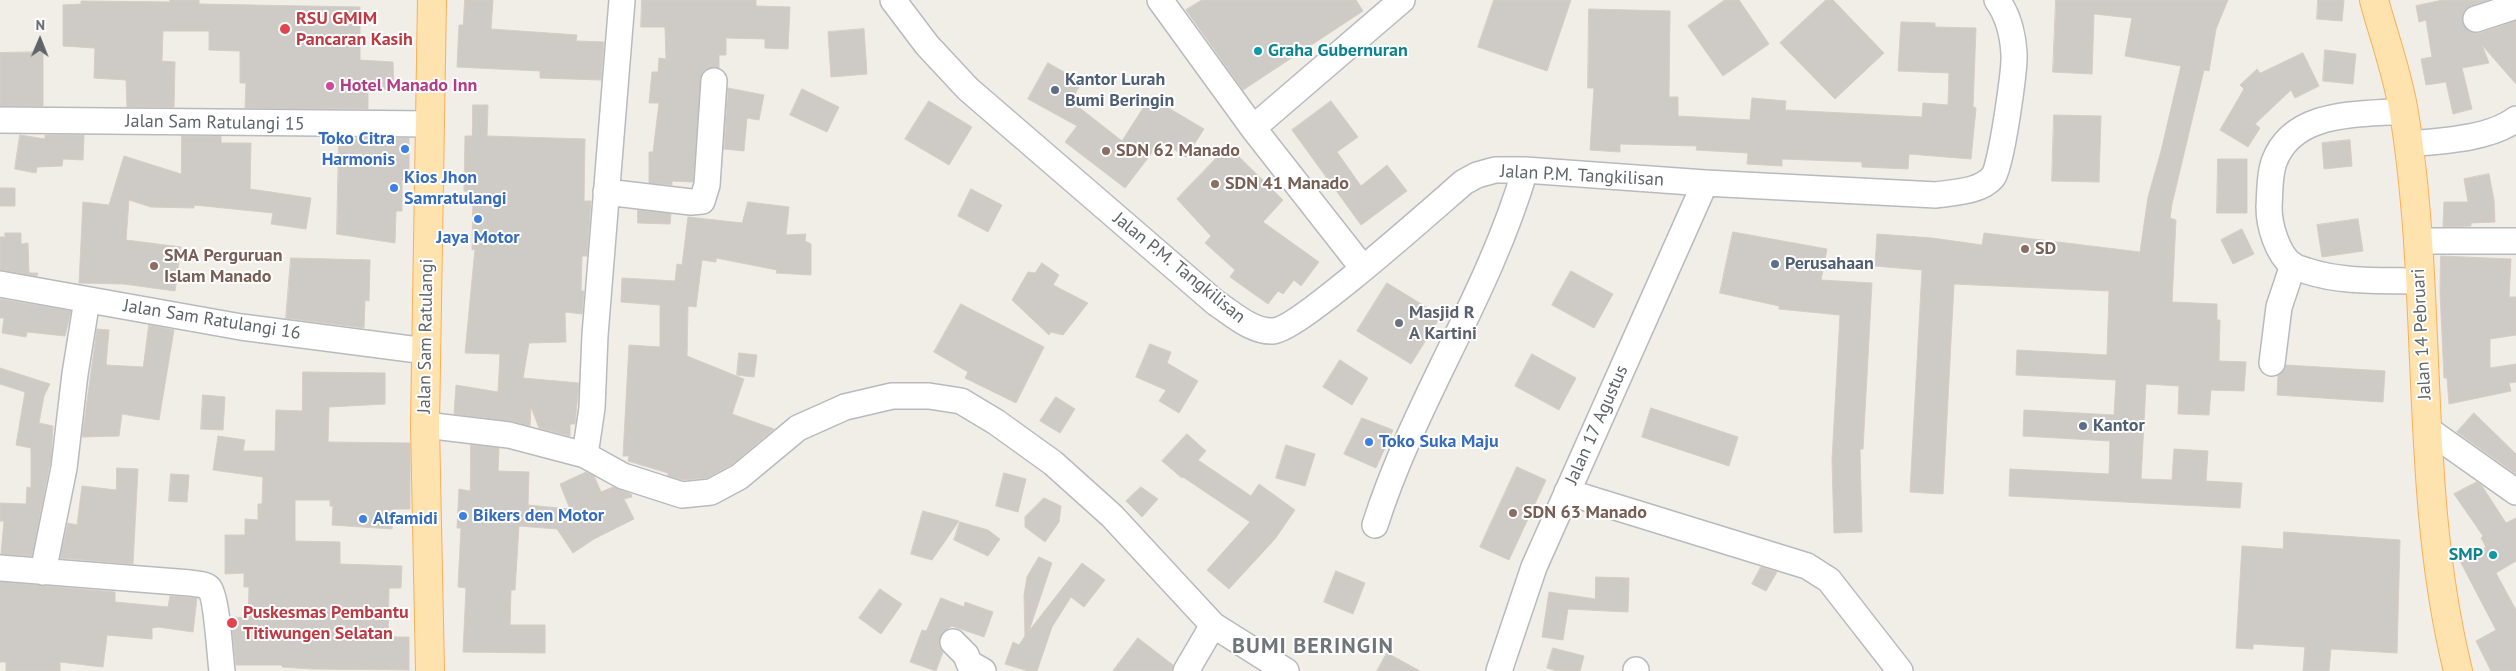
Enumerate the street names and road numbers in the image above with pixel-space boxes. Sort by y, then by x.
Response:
street label: Jalan Sam Ratulangi 15 [125,111,305,135]
street label: Jalan P.M. Tangkilisan [1500,161,1664,191]
street label: Jalan P.M. Tangkilisan [1109,208,1249,328]
street label: Jalan Sam Ratulangi [414,258,438,414]
street label: Jalan 14 Pebruari [2408,268,2436,400]
street label: Jalan Sam Ratulangi 16 [122,295,302,345]
street label: Jalan 17 Agustus [1561,362,1633,488]

